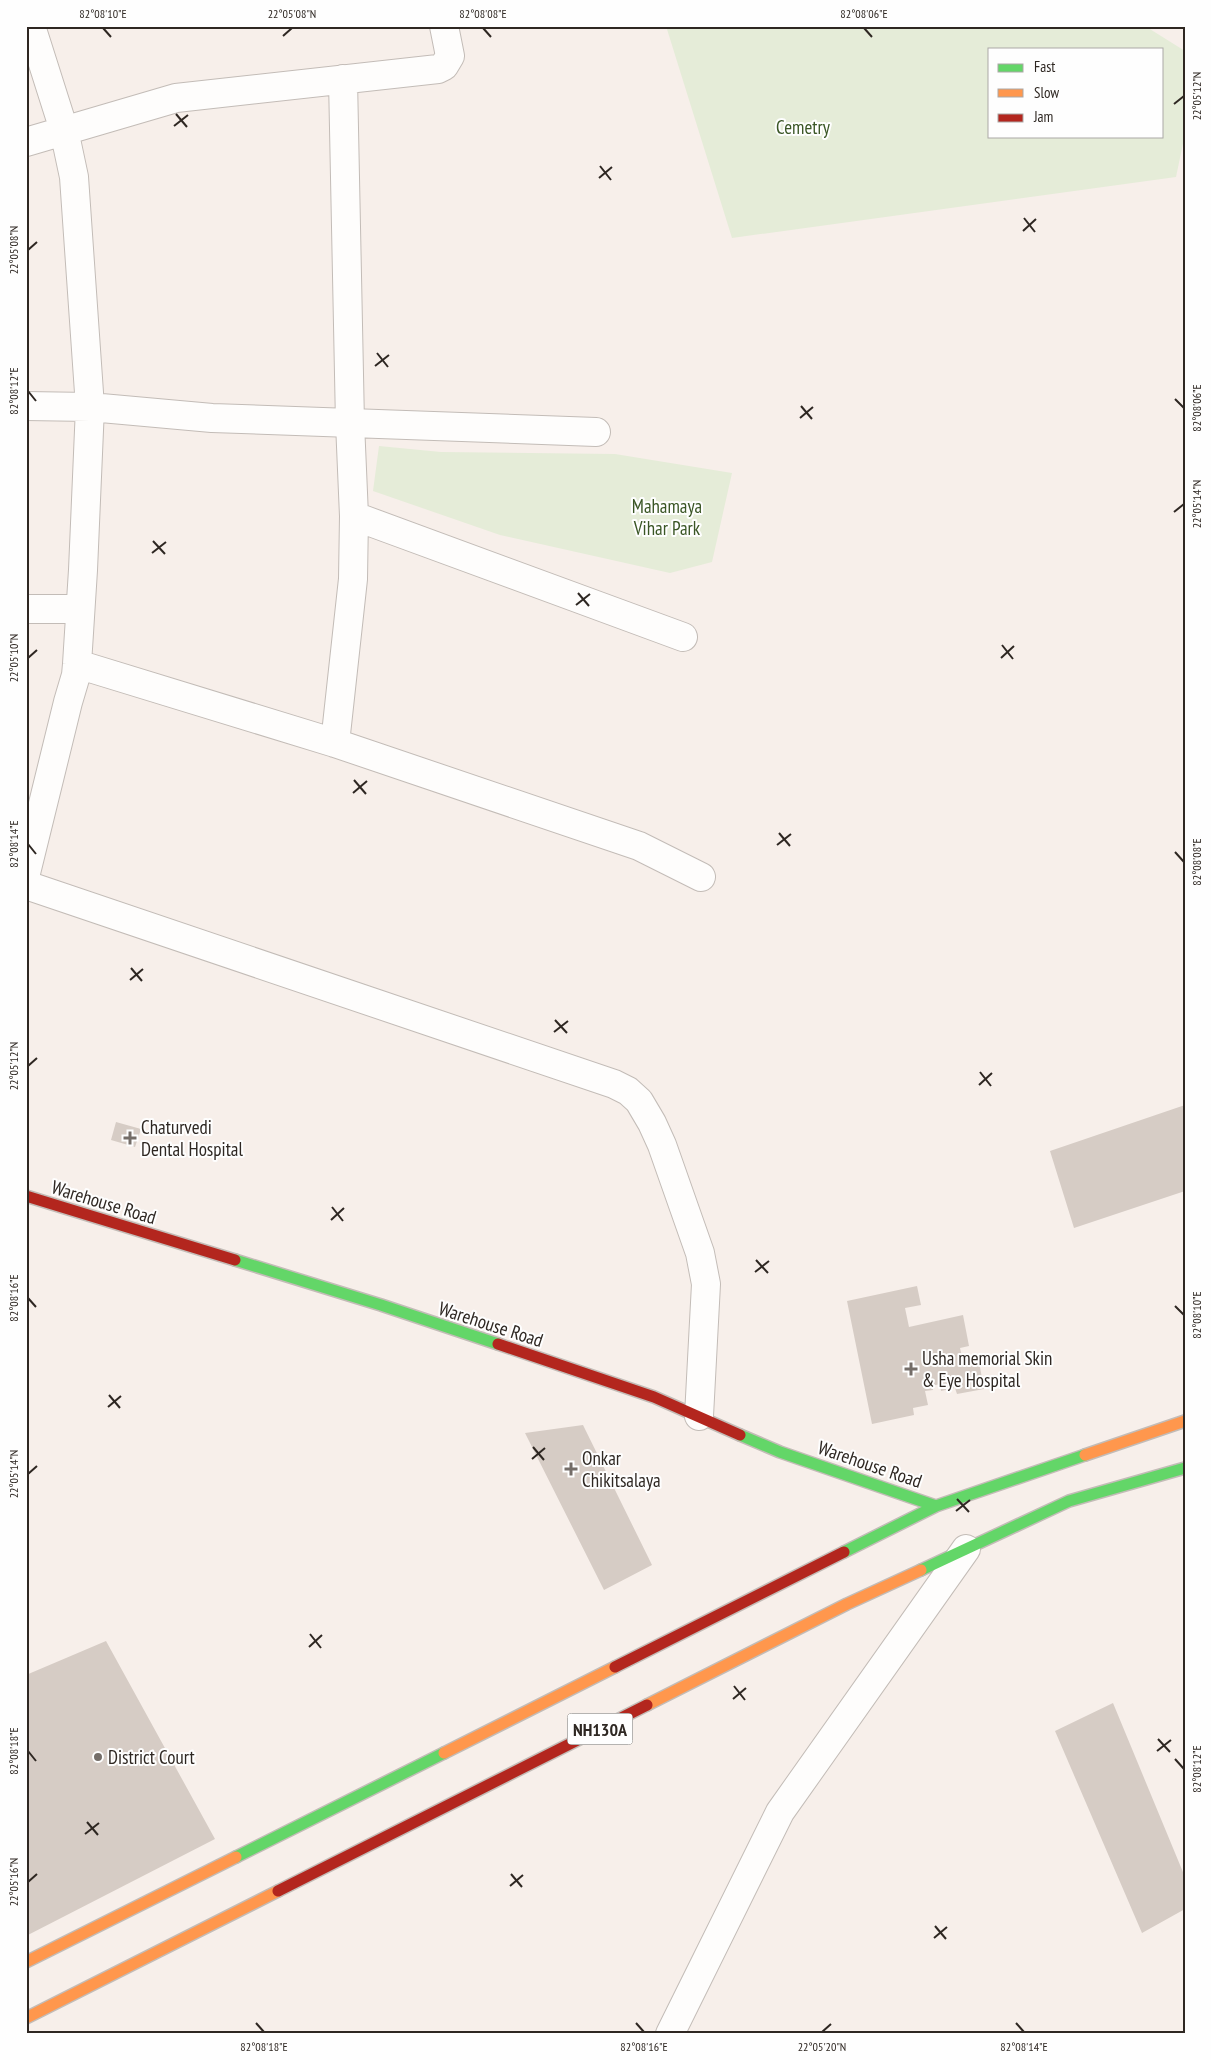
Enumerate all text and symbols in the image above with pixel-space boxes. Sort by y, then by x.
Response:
text: 82°08'10"E [79,6,127,21]
text: 22°05'08"N [268,6,316,21]
text: 82°08'08"E [459,6,507,21]
text: 82°08'06"E [840,6,888,21]
legend [988,48,1164,138]
text: Fast [1034,57,1055,76]
text: 22°05'12"N [1189,72,1204,120]
text: Slow [1034,83,1059,102]
text: Jam [1033,107,1053,126]
park label: Cemetry [776,115,831,139]
text: 22°05'08"N [6,226,21,274]
text: 82°08'12"E [6,367,21,415]
text: 82°08'06"E [1189,384,1204,432]
text: 22°05'14"N [1189,480,1204,528]
park label: Mahamaya Vihar Park [632,494,702,540]
text: 22°05'10"N [6,634,21,682]
text: 82°08'14"E [6,820,21,868]
text: 82°08'08"E [1189,838,1204,886]
text: 22°05'12"N [6,1042,21,1090]
place label: Chaturvedi Dental Hospital [141,1115,243,1161]
marker: Chaturvedi Dental Hospital [123,1131,137,1145]
street label: Warehouse Road [49,1175,159,1229]
text: 82°08'16"E [6,1274,21,1322]
text: 82°08'10"E [1189,1291,1204,1339]
street label: Warehouse Road [436,1296,546,1352]
place label: Usha memorial Skin & Eye Hospital [922,1346,1052,1392]
marker: Usha memorial Skin & Eye Hospital [904,1362,918,1376]
street label: Warehouse Road [815,1435,925,1493]
place label: Onkar Chikitsalaya [582,1446,661,1492]
text: 22°05'14"N [6,1450,21,1498]
marker: Onkar Chikitsalaya [564,1462,578,1476]
road number: NH130A [568,1714,632,1745]
text: 82°08'18"E [6,1727,21,1775]
place label: District Court [108,1745,195,1769]
text: 82°08'12"E [1189,1745,1204,1793]
marker: District Court [92,1751,104,1763]
text: 22°05'16"N [6,1858,21,1906]
text: 82°08'18"E [240,2039,288,2054]
text: 82°08'16"E [620,2039,668,2054]
text: 22°05'20"N [798,2039,846,2054]
text: 82°08'14"E [1000,2039,1048,2054]

